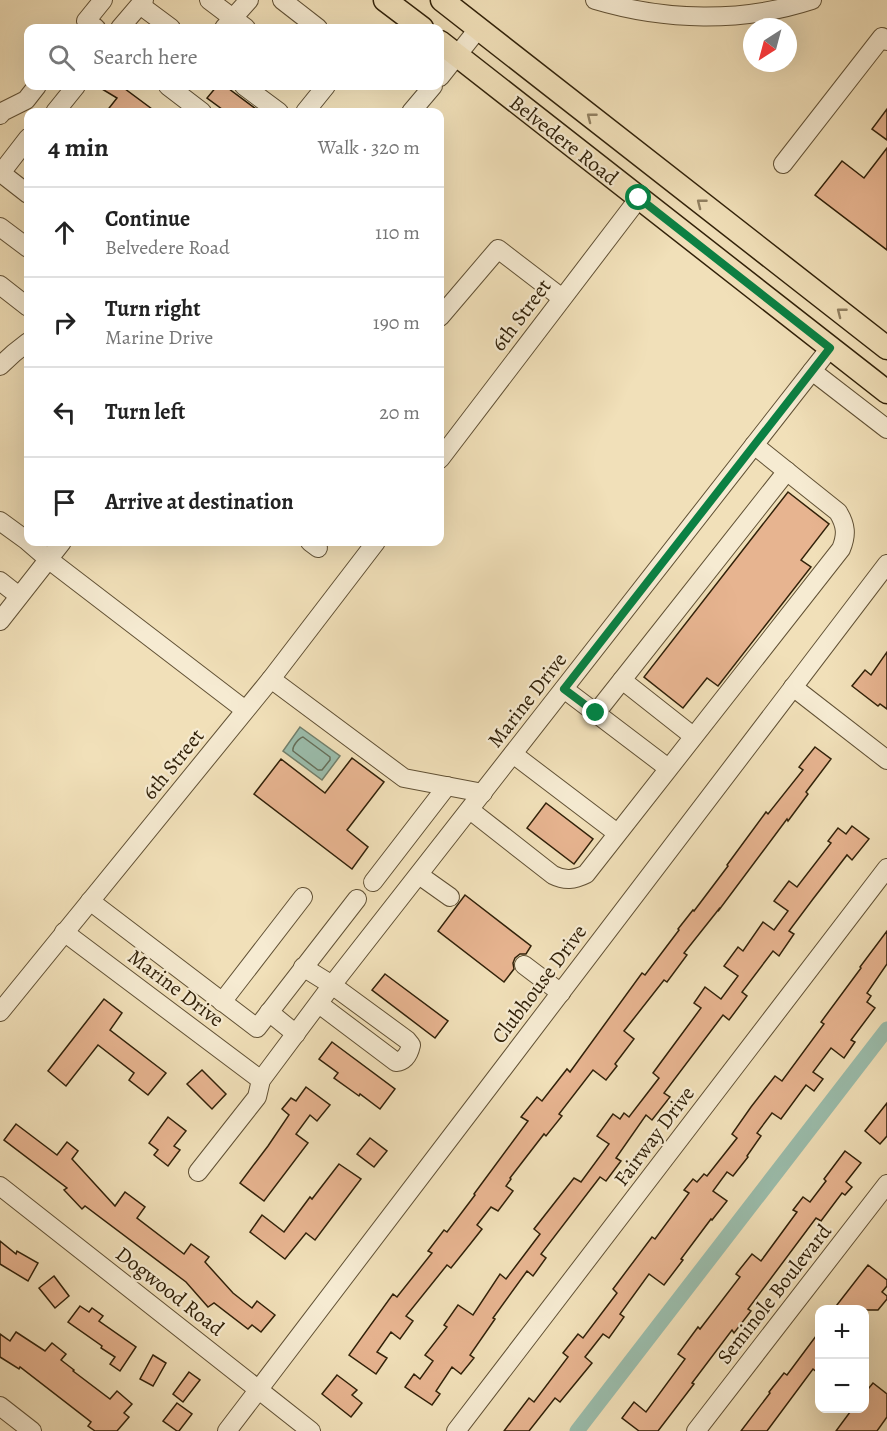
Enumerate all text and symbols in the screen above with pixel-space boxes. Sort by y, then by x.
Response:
north arrow [743,18,797,72]
search box [24,24,444,90]
icon: search [45,41,78,74]
text: Search here [93,42,198,72]
street label: Belvedere Road [504,89,625,192]
one-way arrow [586,113,597,124]
text: 4 min [48,130,109,165]
text: Walk · 320 m [318,134,420,161]
route start [625,184,651,210]
one-way arrow [697,199,708,210]
text: Continue [105,204,190,234]
icon: ahead [48,216,81,249]
text: 110 m [375,219,420,246]
text: Belvedere Road [105,234,230,261]
street label: 6th Street [485,273,557,357]
text: Turn right [105,294,201,324]
icon: right [48,306,81,339]
one-way arrow [837,308,848,319]
text: 190 m [373,309,420,336]
text: Marine Drive [105,324,213,351]
icon: left [48,396,81,429]
text: Turn left [105,397,185,427]
text: 20 m [379,399,420,426]
icon: arrive [48,486,81,519]
text: Arrive at destination [105,487,294,517]
street label: Marine Drive [481,647,573,753]
route end [582,699,608,725]
street label: 6th Street [136,723,210,805]
street label: Clubhouse Drive [485,919,593,1049]
street label: Marine Drive [122,943,230,1033]
street label: Fairway Drive [607,1080,701,1192]
street label: Seminole Boulevard [710,1218,838,1370]
street label: Dogwood Road [110,1240,231,1343]
map controls [815,1305,869,1413]
button: + [815,1305,869,1359]
button: − [815,1359,869,1413]

